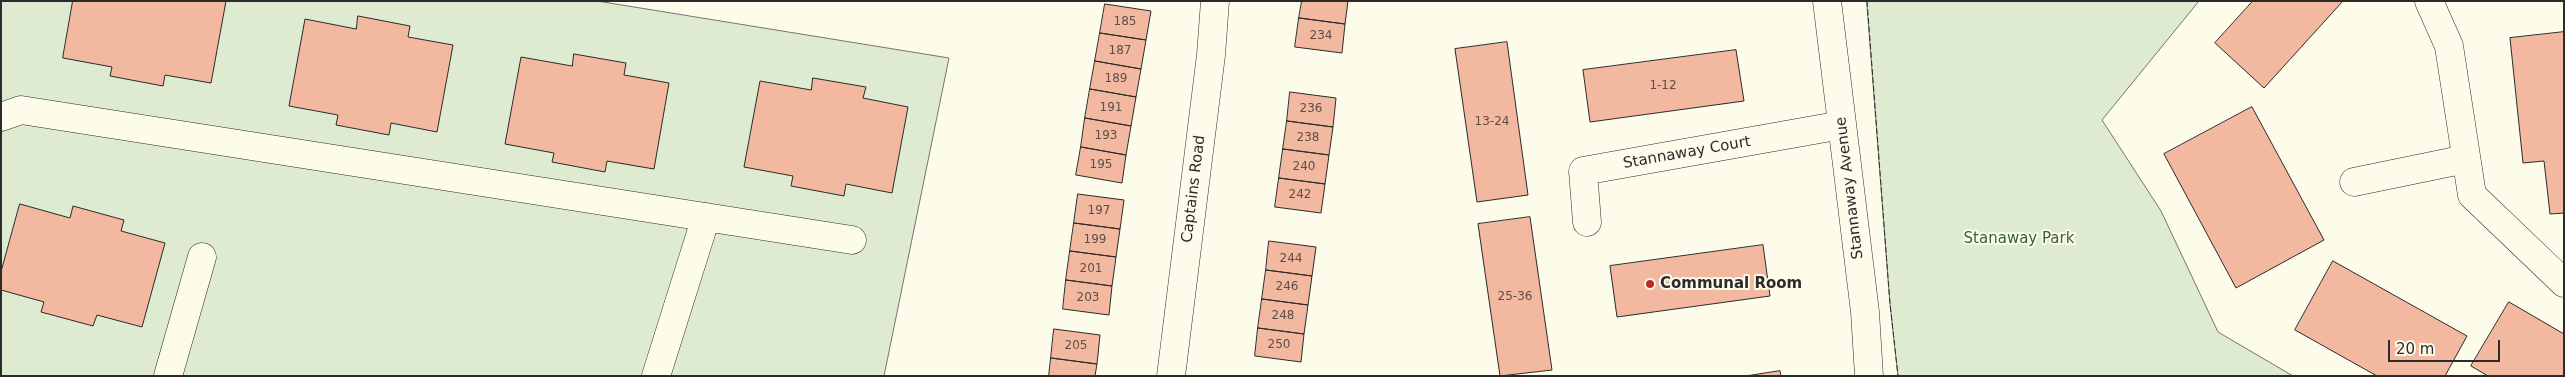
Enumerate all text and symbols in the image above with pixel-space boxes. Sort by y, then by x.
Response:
house number: 185 [1114,15,1136,29]
house number: 234 [1310,29,1332,43]
house number: 187 [1109,44,1131,58]
house number: 189 [1105,72,1127,86]
house number: 1-12 [1649,79,1677,93]
house number: 191 [1100,101,1122,115]
house number: 236 [1300,102,1322,116]
house number: 13-24 [1475,115,1509,129]
street label: Stannaway Avenue [1832,116,1868,260]
house number: 193 [1095,129,1117,143]
house number: 238 [1297,131,1319,145]
street label: Stannaway Court [1622,133,1752,173]
street label: Captains Road [1178,134,1210,244]
house number: 195 [1090,158,1112,172]
house number: 240 [1293,160,1315,174]
house number: 242 [1289,188,1311,202]
house number: 197 [1088,204,1110,218]
park label: Stanaway Park [1964,230,2074,248]
house number: 199 [1084,233,1106,247]
house number: 244 [1280,252,1302,266]
house number: 201 [1080,262,1102,276]
place label: Communal Room [1660,275,1802,293]
marker: Communal Room [1644,278,1656,290]
house number: 246 [1276,280,1298,294]
house number: 25-36 [1498,290,1532,304]
house number: 203 [1077,291,1099,305]
house number: 248 [1272,309,1294,323]
scale bar [2390,330,2502,362]
house number: 250 [1268,338,1290,352]
house number: 205 [1065,339,1087,353]
text: 20 m [2396,340,2434,358]

